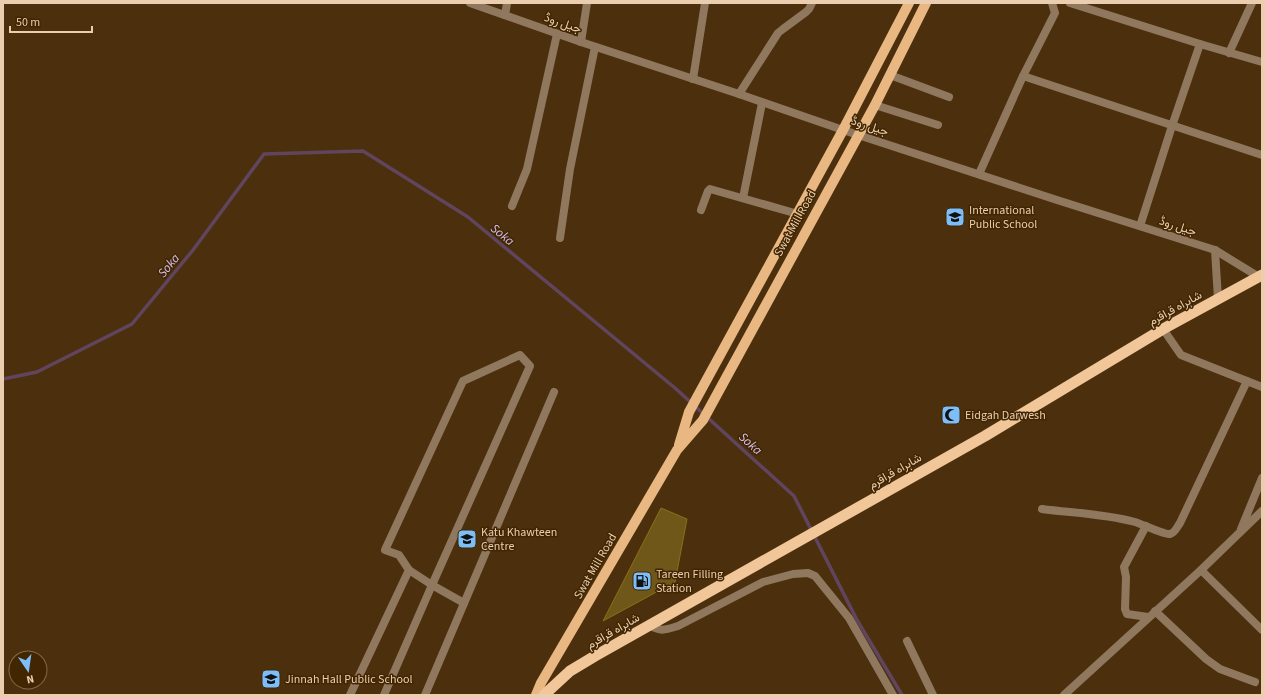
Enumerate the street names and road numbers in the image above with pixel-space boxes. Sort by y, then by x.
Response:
street label: جیل روڈ [542,9,584,38]
street label: جیل روڈ [849,112,891,140]
street label: Swat Mill Road [770,187,821,259]
street label: جیل روڈ [1157,212,1199,240]
street label: شاہراہ قراقرم [1145,287,1205,330]
street label: شاہراہ قراقرم [865,449,925,494]
street label: Swat Mill Road [570,530,621,602]
street label: شاہراہ قراقرم [583,609,643,654]

